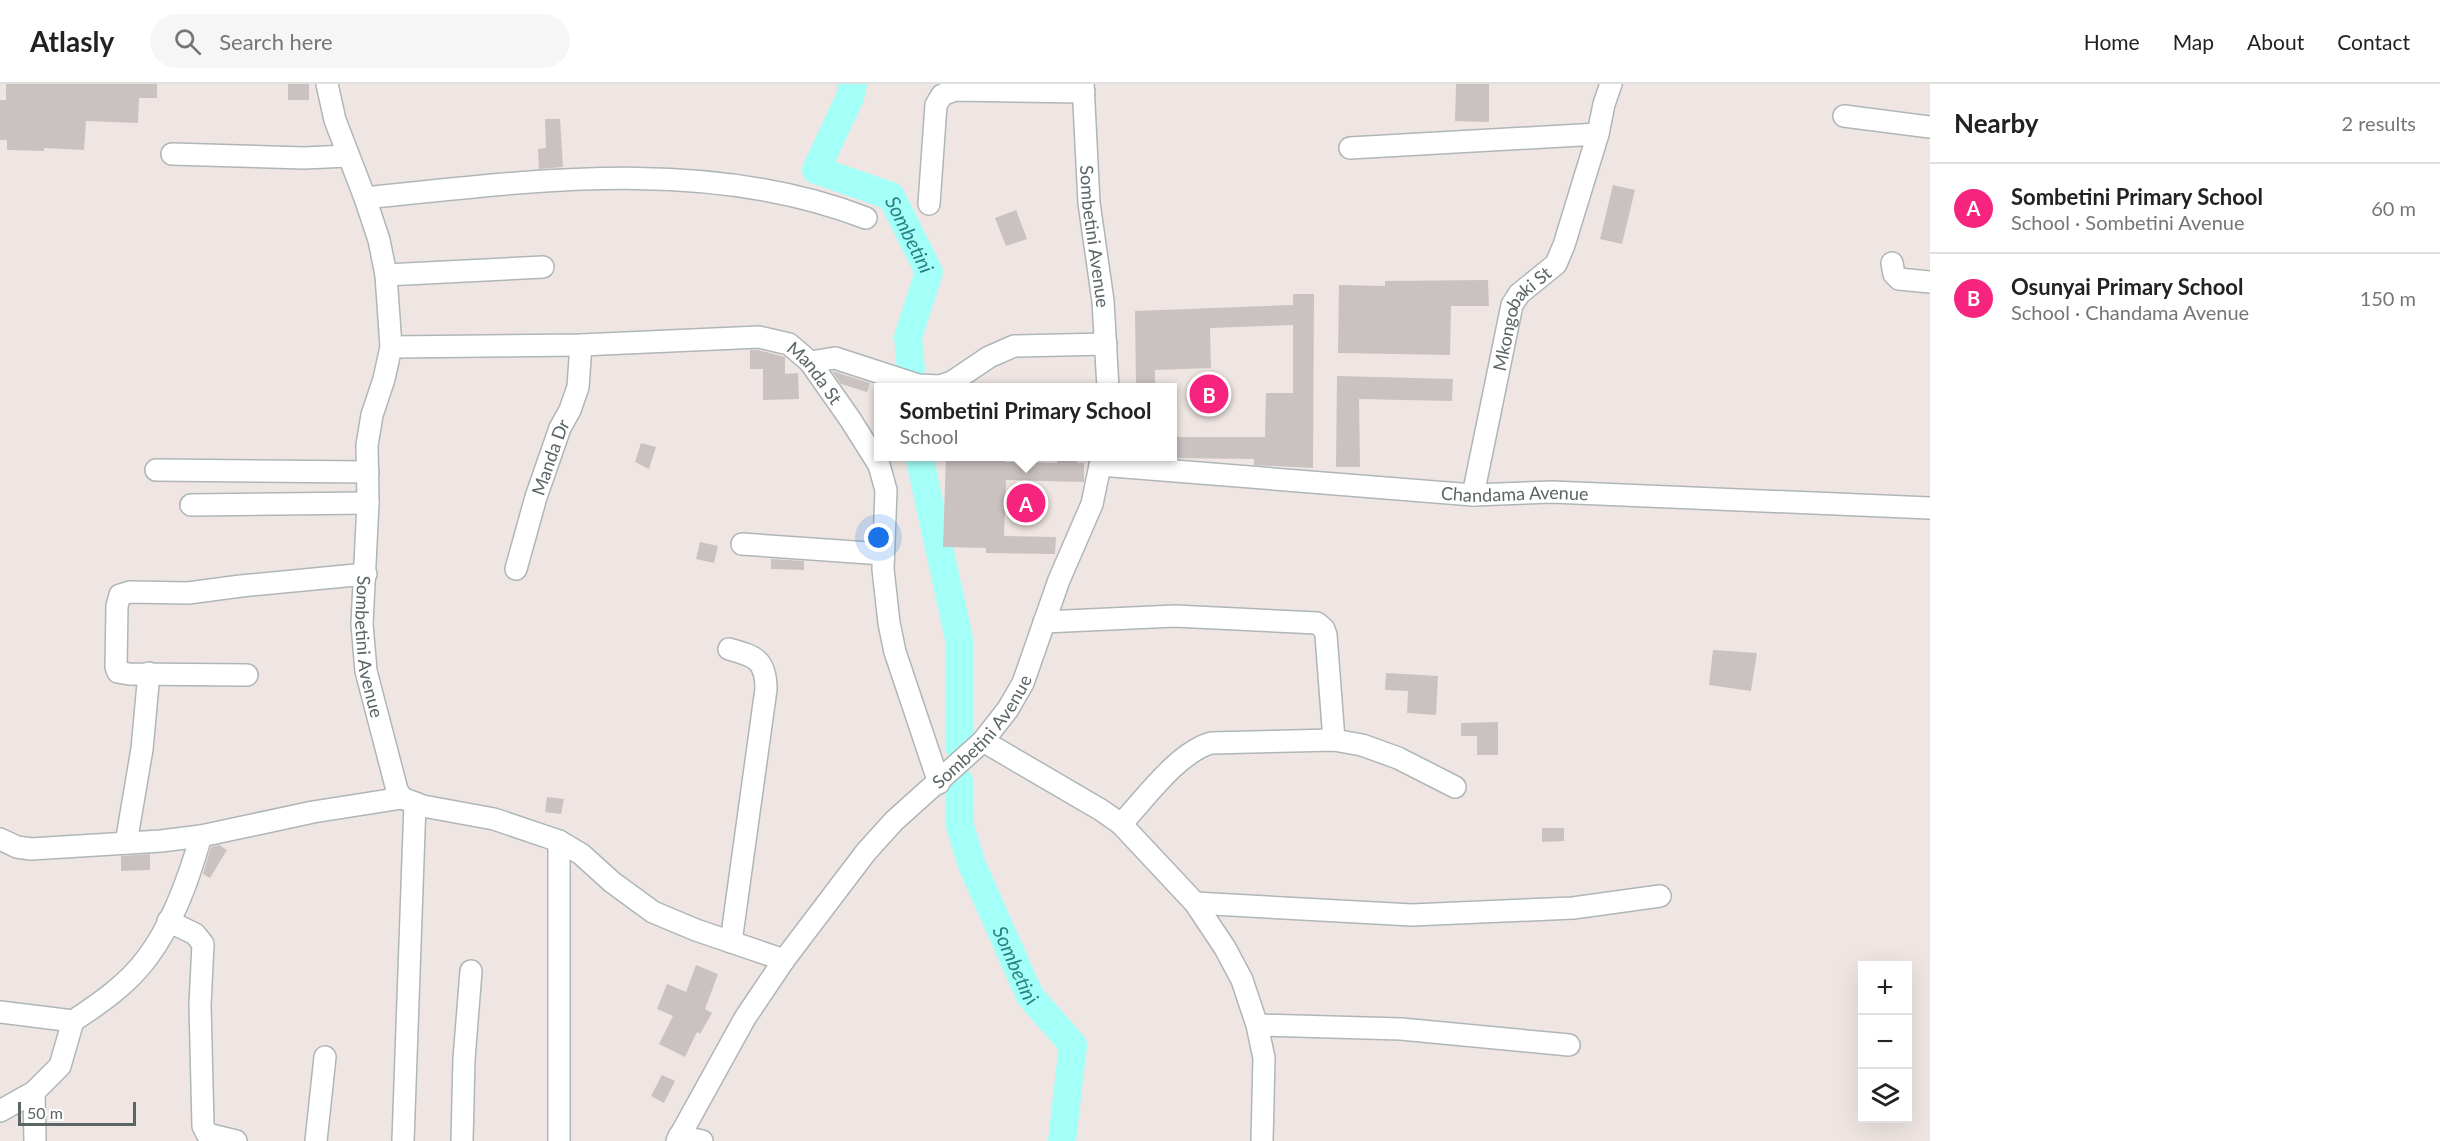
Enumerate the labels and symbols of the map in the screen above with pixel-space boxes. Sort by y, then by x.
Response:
street label: Sombetini Avenue [1076,165,1114,308]
water label: Sombetini [881,192,940,277]
street label: Mkongobaki St [1488,261,1556,373]
street label: Manda St [783,337,847,409]
pin: B [1190,372,1228,416]
street label: Manda Dr [526,415,574,498]
pin: A [1006,480,1046,526]
street label: Chandama Avenue [1440,481,1589,506]
your location [864,523,893,552]
street label: Sombetini Avenue [351,575,389,720]
street label: Sombetini Avenue [927,672,1036,793]
water label: Sombetini [988,922,1044,1010]
scale bar [18,1099,136,1126]

